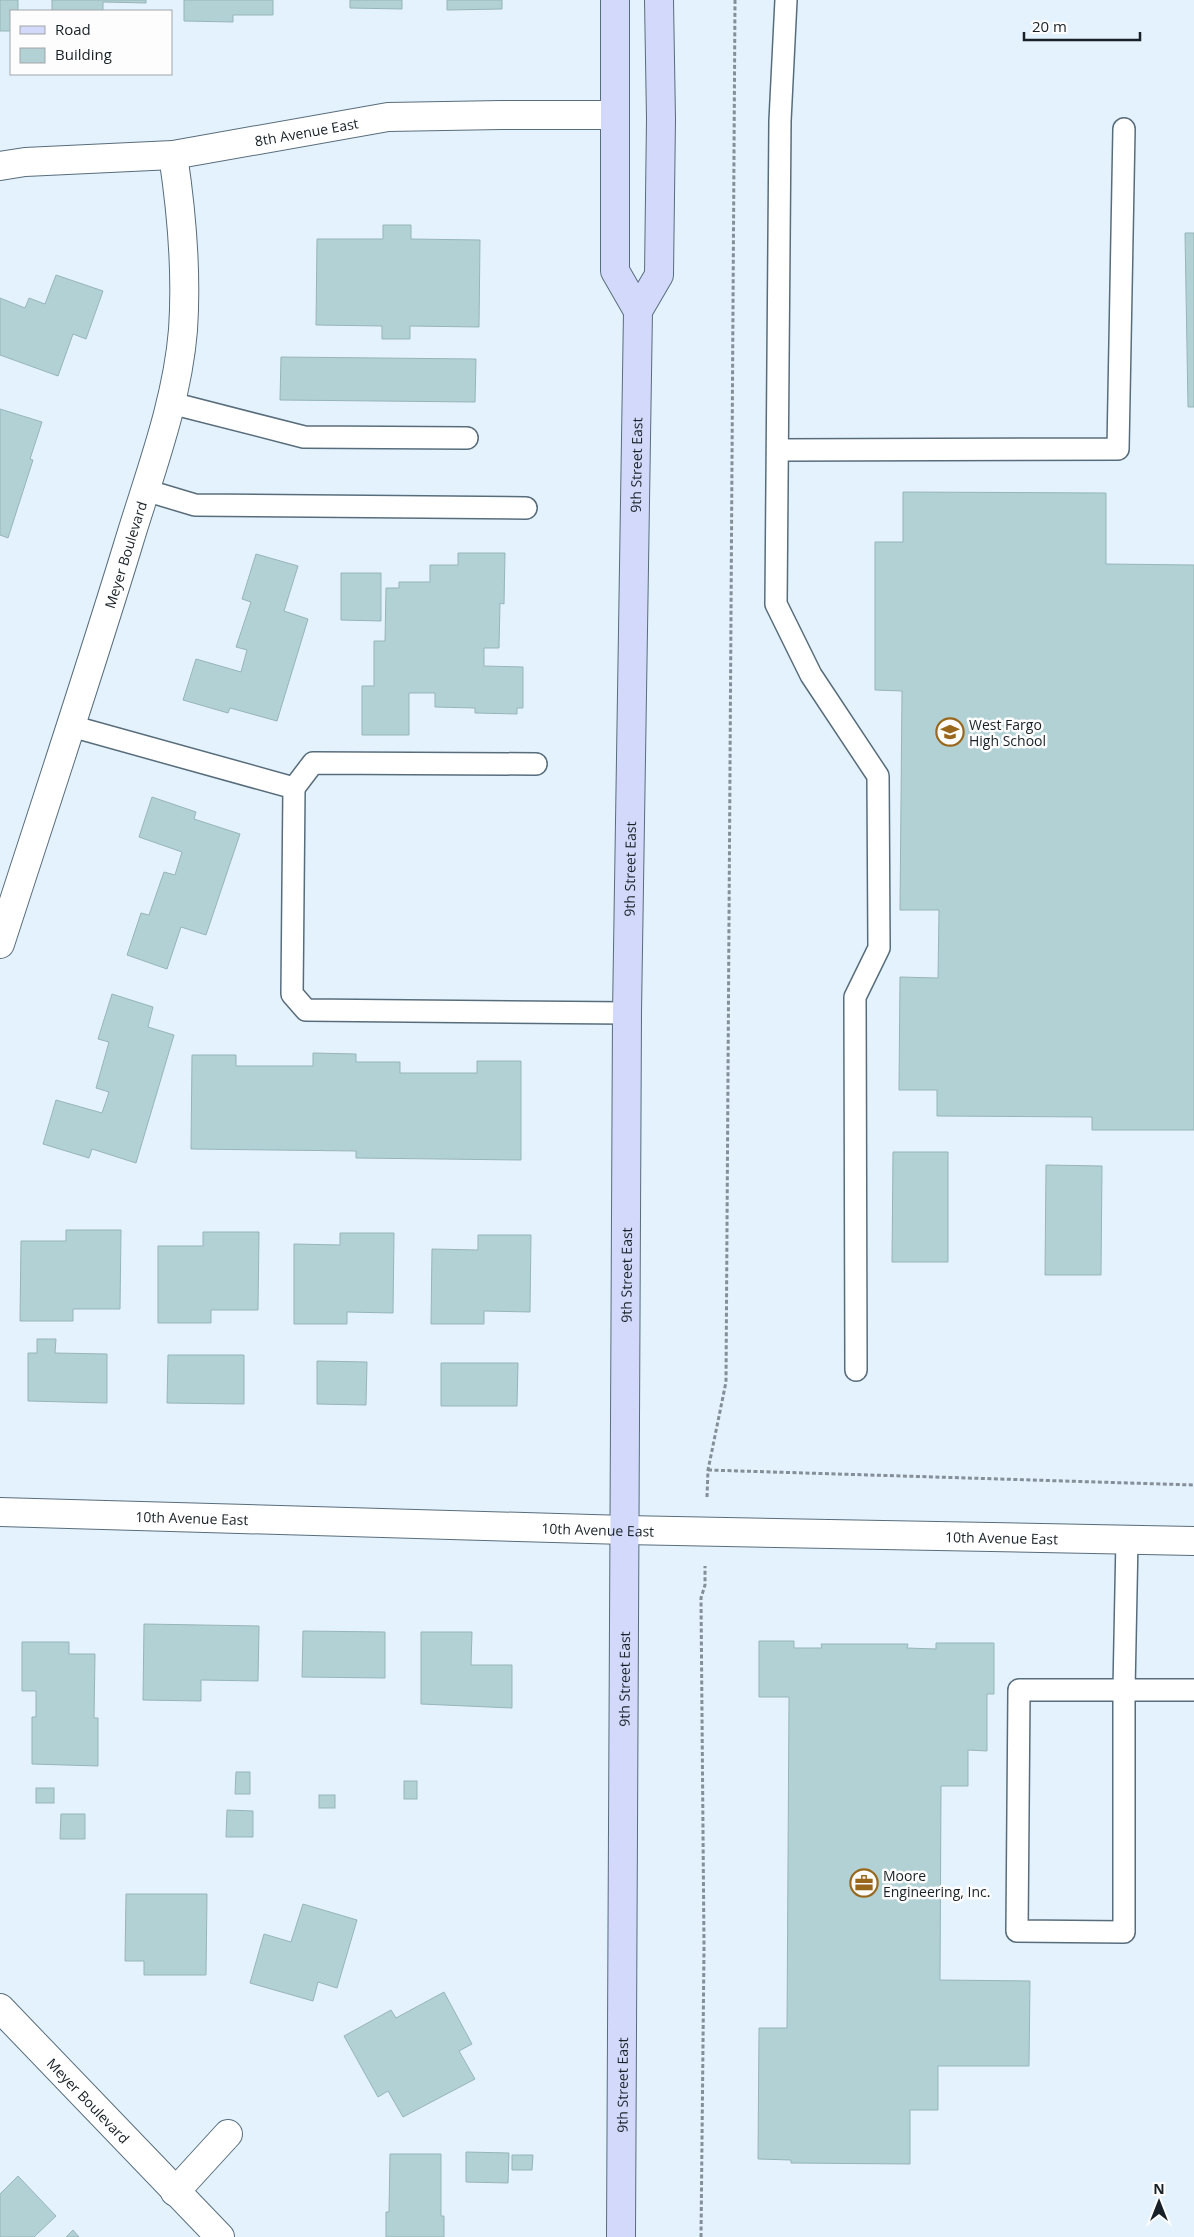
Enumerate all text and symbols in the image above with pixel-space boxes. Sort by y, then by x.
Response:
legend [10,10,172,75]
scale bar [1024,10,1140,42]
text: 20 m [1032,16,1067,36]
text: Road [55,19,91,39]
text: Building [55,44,112,64]
street label: 8th Avenue East [253,113,360,150]
street label: 9th Street East [625,417,646,513]
street label: Meyer Boulevard [99,499,151,611]
place label: West Fargo High School [969,715,1046,750]
school or university icon: West Fargo High School [935,717,965,747]
street label: 9th Street East [619,821,640,917]
street label: 9th Street East [616,1227,635,1323]
street label: 10th Avenue East [135,1506,249,1529]
street label: 10th Avenue East [541,1518,654,1540]
street label: 10th Avenue East [945,1527,1058,1548]
street label: 9th Street East [614,1631,633,1727]
place label: Moore Engineering, Inc. [883,1866,990,1901]
office icon: Moore Engineering, Inc. [849,1868,879,1898]
street label: 9th Street East [612,2037,631,2133]
street label: Meyer Boulevard [43,2054,134,2147]
north arrow [1134,2177,1184,2227]
text: N [1153,2179,1165,2198]

